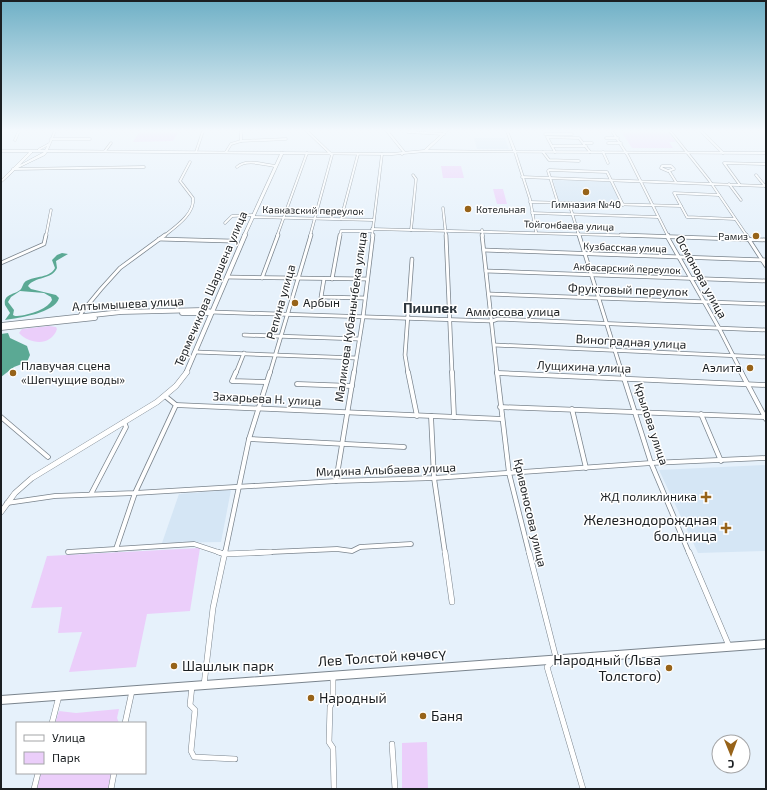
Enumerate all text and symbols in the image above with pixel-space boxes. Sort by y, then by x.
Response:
marker: Гимназия №40 [581,187,591,197]
place label: Гимназия №40 [551,198,621,210]
street label: Кавказский переулок [262,203,364,218]
place label: Котельная [476,203,525,215]
marker: Котельная [463,204,473,214]
street label: Термечикова Шаршена улица [171,209,250,369]
street label: Тойгонбаева улица [524,217,614,234]
place label: Рамиз [718,230,748,242]
street label: Маликова Кубанычбека улица [331,231,370,403]
marker: Рамиз [751,231,761,241]
street label: Осмонова улица [672,232,731,321]
street label: Кузбасская улица [583,240,667,255]
street label: Акбасарский переулок [573,260,682,277]
street label: Репина улица [263,263,298,341]
street label: Фруктовый переулок [568,280,689,299]
street label: Алтымышева улица [72,293,184,314]
place label: Арбын [303,295,340,309]
marker: Арбын [290,298,300,308]
district label: Пишпек [403,299,457,316]
street label: Аммосова улица [466,304,560,319]
street label: Виноградная улица [575,331,687,352]
street label: Лущихина улица [537,357,631,376]
place label: Плавучая сцена «Шепчущие воды» [21,358,125,387]
place label: Аэлита [702,360,742,374]
marker: Аэлита [745,363,755,373]
marker: Плавучая сцена «Шепчущие воды» [8,368,18,378]
street label: Крылова улица [631,381,672,467]
street label: Захарьева Н. улица [212,388,322,409]
street label: Кривоносова улица [511,457,550,569]
street label: Мидина Алыбаева улица [316,460,456,479]
place label: ЖД поликлиника [600,489,697,503]
marker: ЖД поликлиника [700,491,712,503]
place label: Железнодорождная больница [583,511,717,544]
marker: Железнодорождная больница [720,522,732,534]
street label: Лев Толстой көчөсү [317,644,447,669]
place label: Народный (Льва Толстого) [553,651,661,684]
place label: Шашлык парк [182,657,275,674]
marker: Шашлык парк [169,661,179,671]
marker: Народный (Льва Толстого) [664,663,674,673]
place label: Народный [319,689,387,706]
marker: Народный [306,693,316,703]
place label: Баня [431,707,463,724]
marker: Баня [418,711,428,721]
legend [16,722,146,774]
text: Улица [52,730,85,744]
north arrow [711,734,751,774]
text: Парк [52,750,81,764]
text: С [727,758,735,771]

